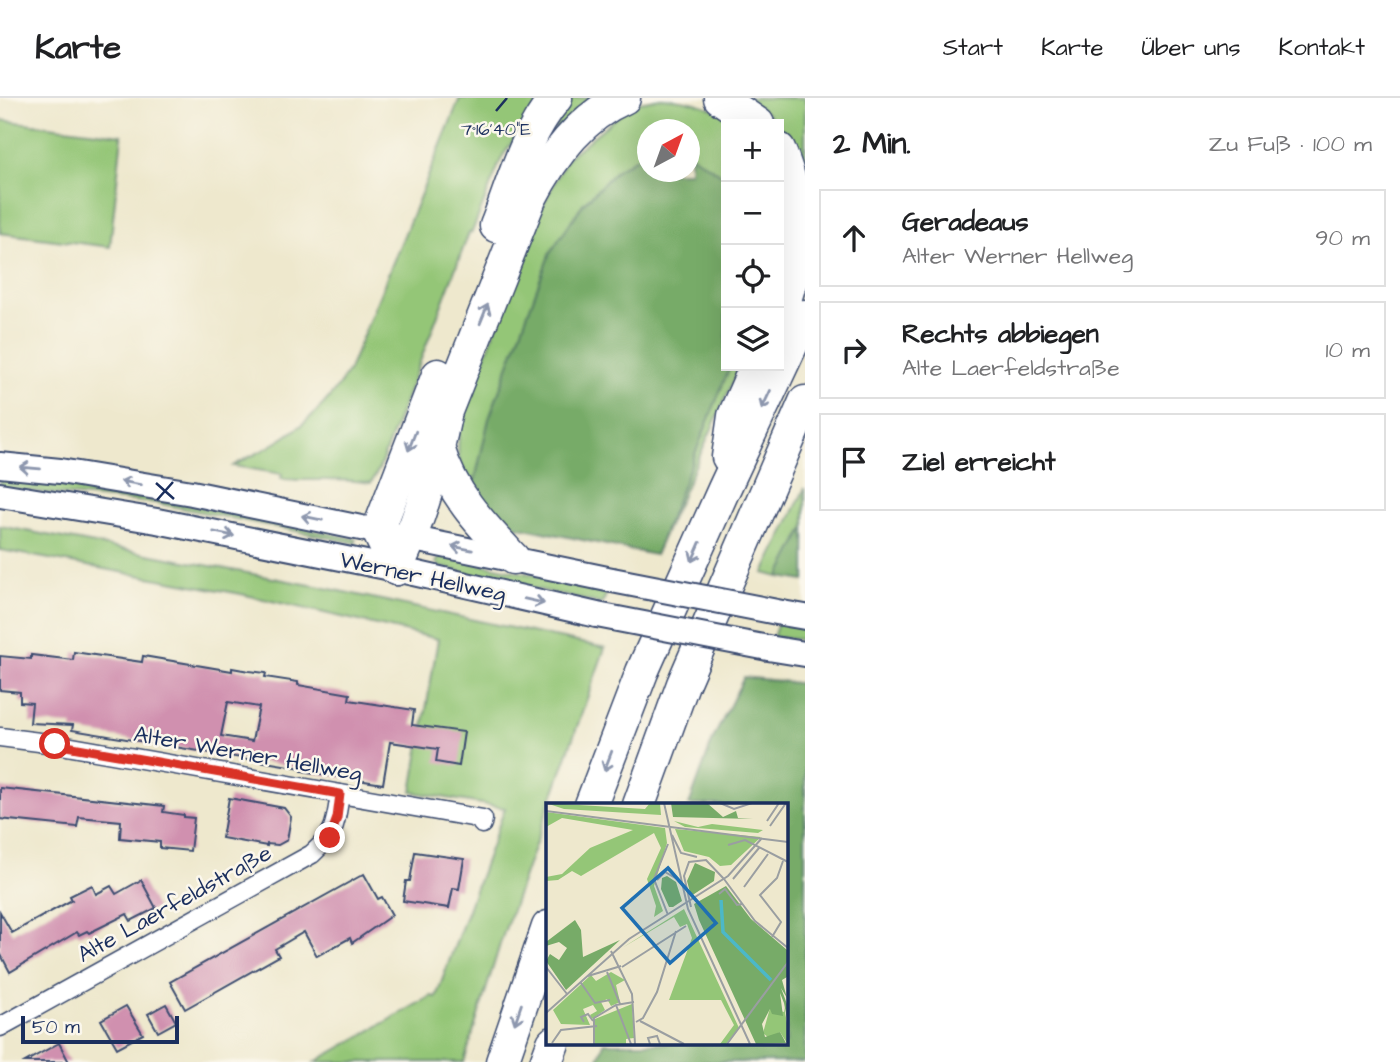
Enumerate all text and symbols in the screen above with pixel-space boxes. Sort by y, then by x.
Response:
text: Karte [35,25,121,71]
text: Start [943,31,1003,65]
text: Karte [1041,31,1104,65]
text: Über uns [1142,31,1241,65]
text: Kontakt [1279,31,1365,65]
text: 7°16'40"E [461,117,531,142]
north arrow [637,119,700,182]
map controls [721,119,784,371]
button: + [721,119,784,182]
text: 2 Min. [833,123,911,165]
text: Zu Fuß · 100 m [1208,128,1372,160]
button: − [721,182,784,245]
text: Geradeaus [902,204,1029,240]
icon: ahead [835,219,873,257]
text: 90 m [1315,222,1370,254]
text: Alter Werner Hellweg [902,240,1133,272]
button: locate [721,245,784,308]
one-way arrow [478,304,491,326]
button: layers [721,308,784,371]
text: Rechts abbiegen [902,316,1099,352]
icon: right [835,331,873,369]
text: 10 m [1325,334,1370,366]
text: Alte Laerfeldstraße [902,352,1120,384]
one-way arrow [758,389,772,410]
one-way arrow [405,430,418,452]
icon: arrive [835,443,873,481]
text: Ziel erreicht [902,444,1056,480]
one-way arrow [19,461,42,474]
one-way arrow [120,476,143,489]
one-way arrow [301,510,324,524]
one-way arrow [212,528,235,542]
one-way arrow [451,541,474,555]
one-way arrow [689,541,702,562]
street label: Werner Hellweg [337,544,509,611]
one-way arrow [522,594,545,608]
street label: Alter Werner Hellweg [131,718,365,791]
route start [39,728,70,759]
one-way arrow [600,750,613,772]
inset map [546,803,788,1044]
route end [314,822,345,853]
street label: Alte Laerfeldstraße [72,837,277,971]
one-way arrow [511,1003,523,1025]
scale bar [21,1013,178,1045]
text: 50 m [32,1014,80,1041]

